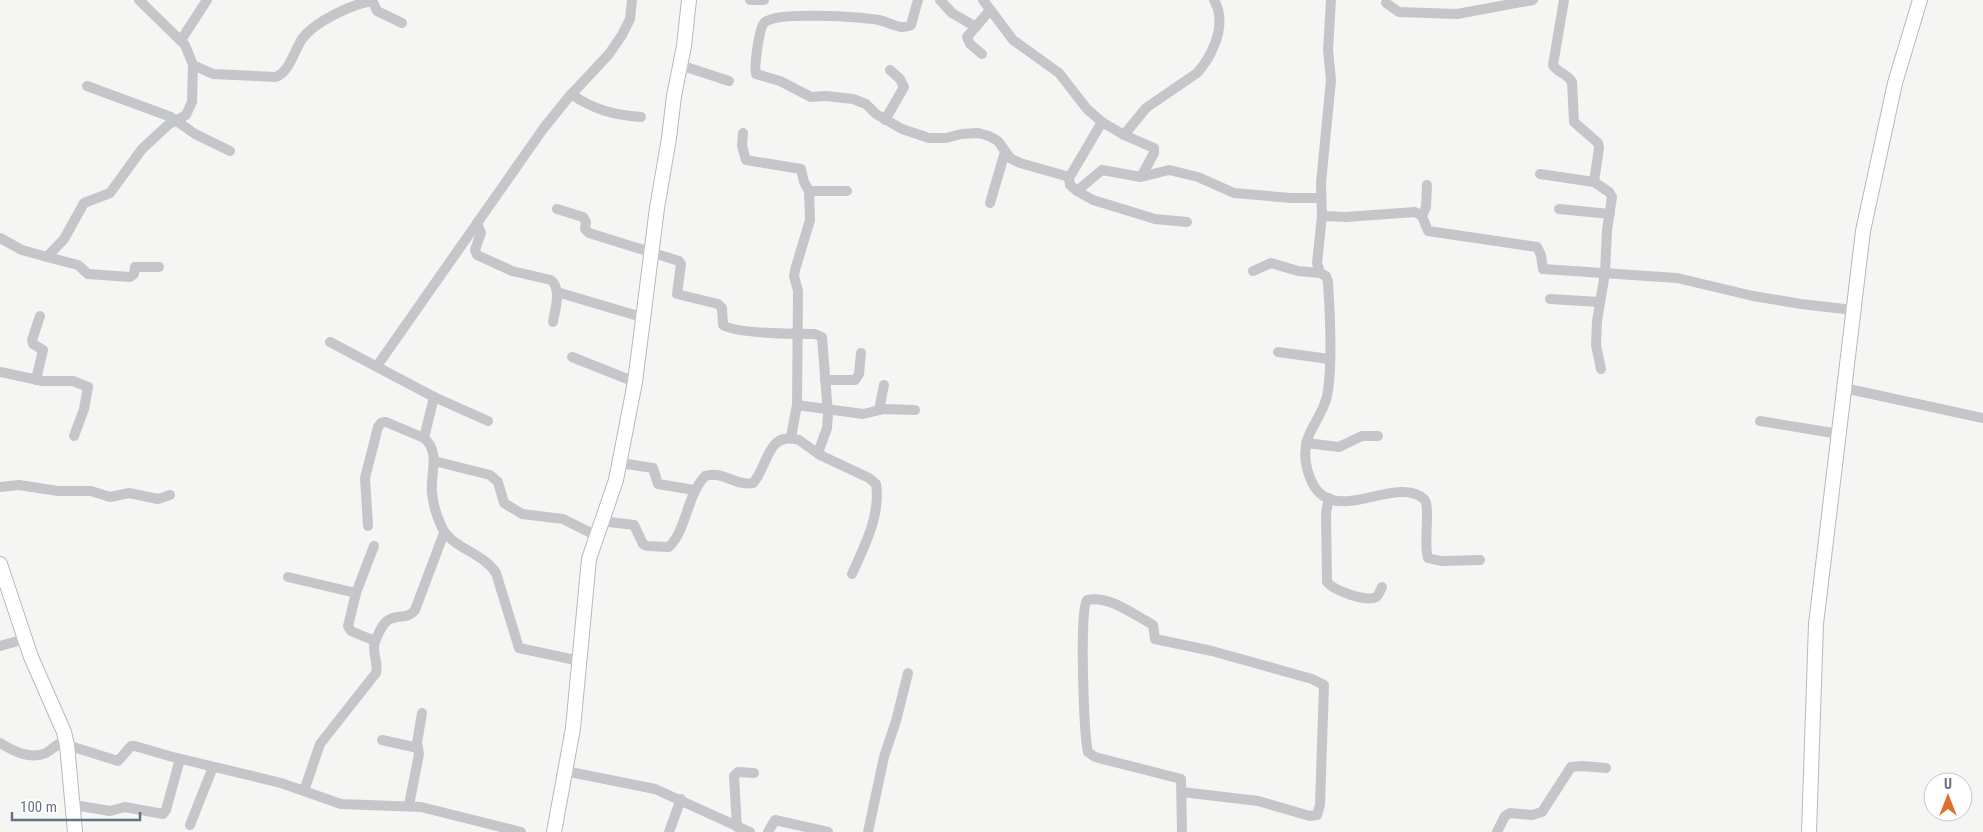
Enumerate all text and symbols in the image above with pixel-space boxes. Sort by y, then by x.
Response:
north arrow [1923,772,1973,822]
text: U [1944,776,1952,792]
scale bar [12,790,140,822]
text: 100 m [20,798,57,816]

